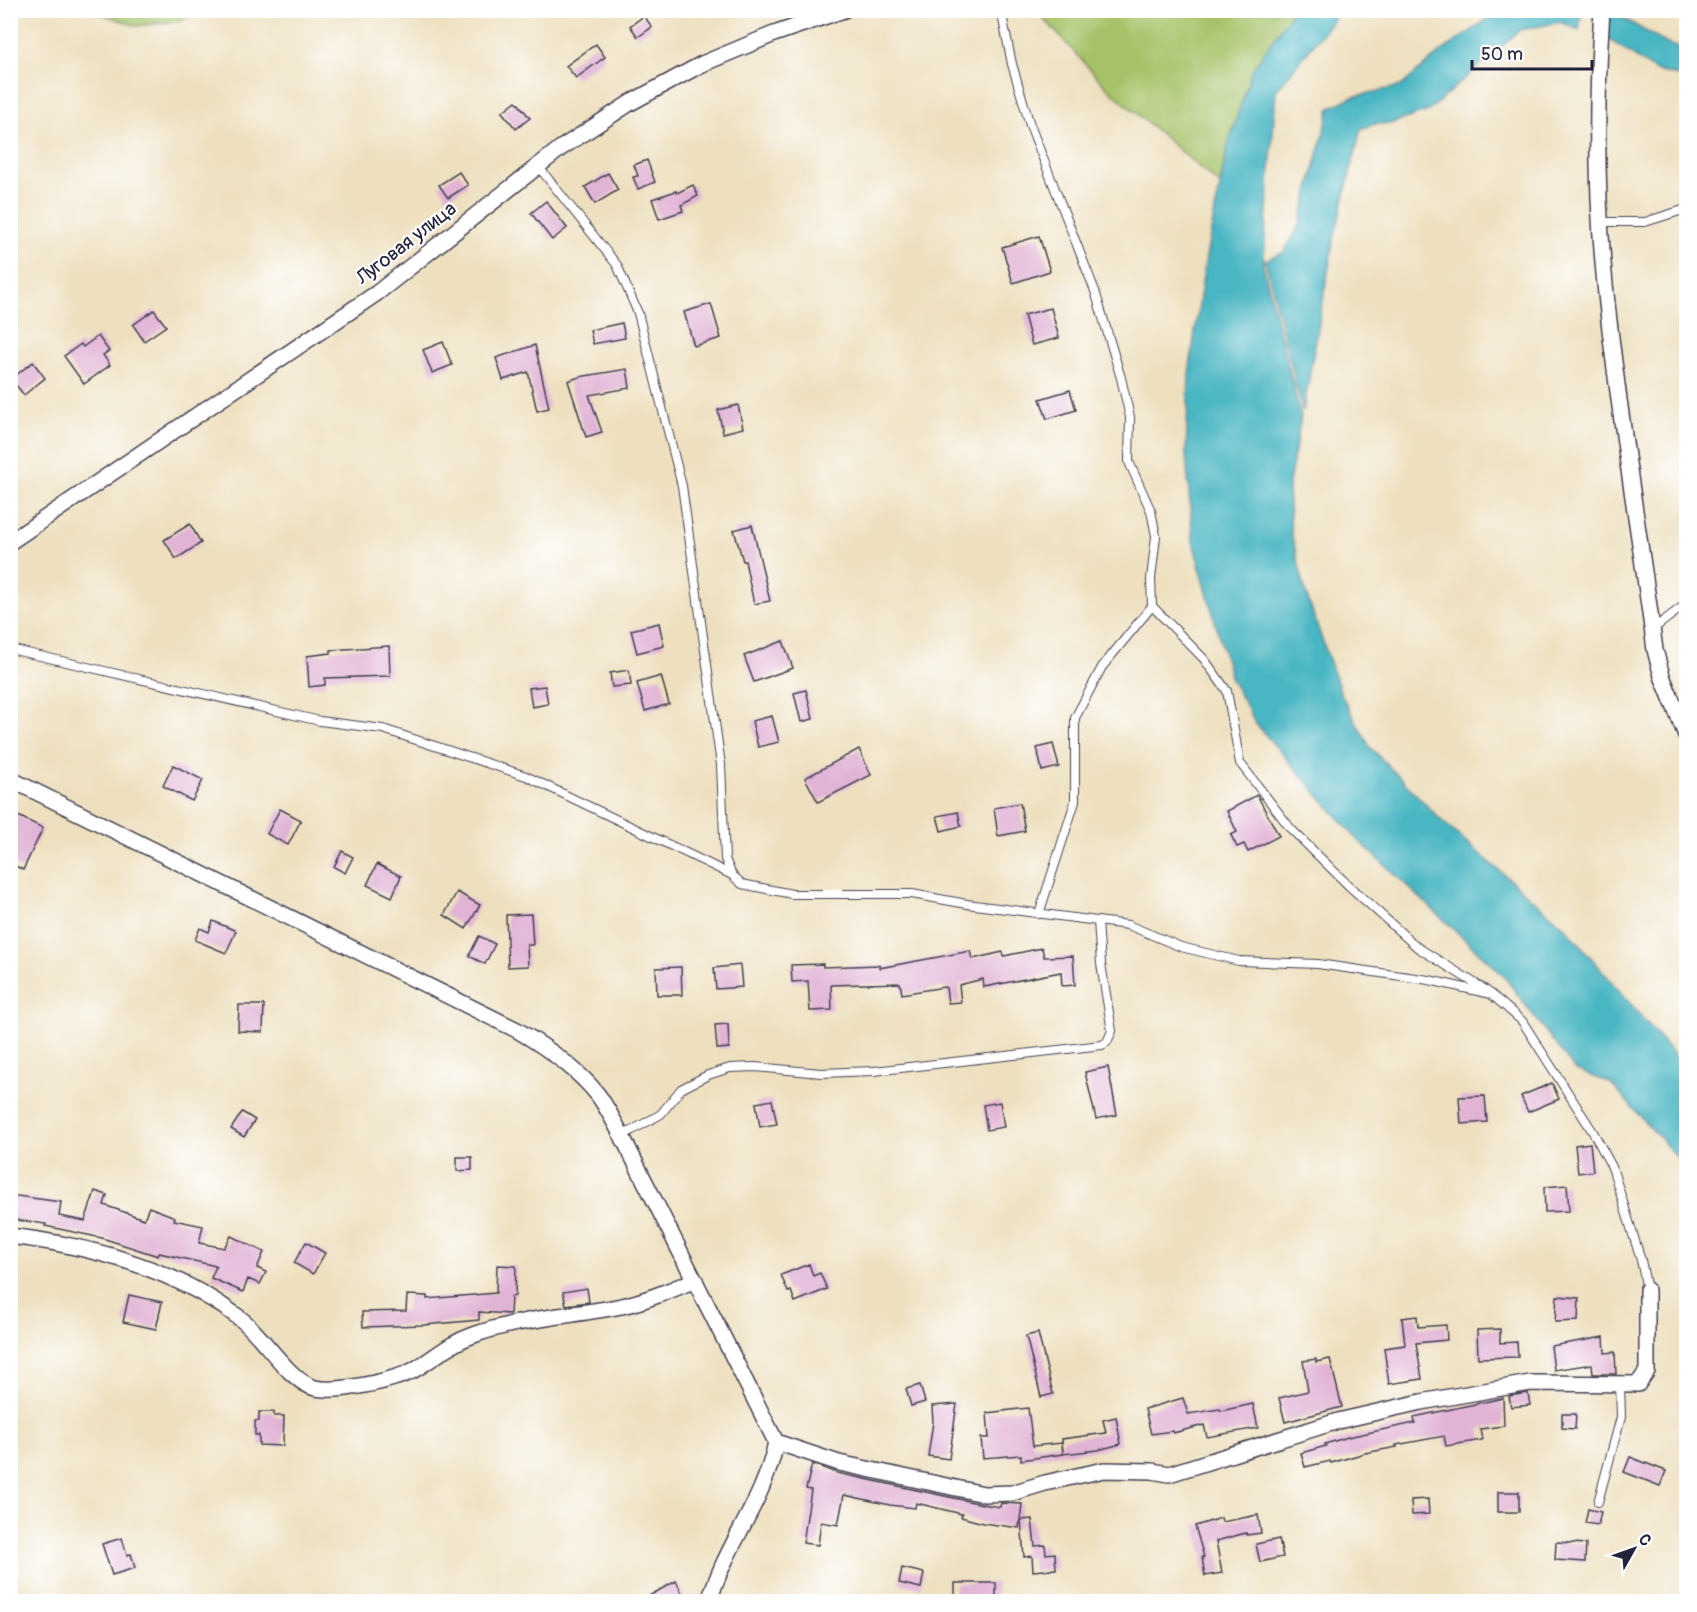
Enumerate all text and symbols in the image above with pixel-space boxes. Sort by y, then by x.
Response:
scale bar [1472,33,1592,71]
text: 50 m [1481,43,1523,66]
street label: Луговая улица [350,196,461,291]
north arrow [1604,1519,1664,1579]
text: С [1634,1530,1656,1550]

